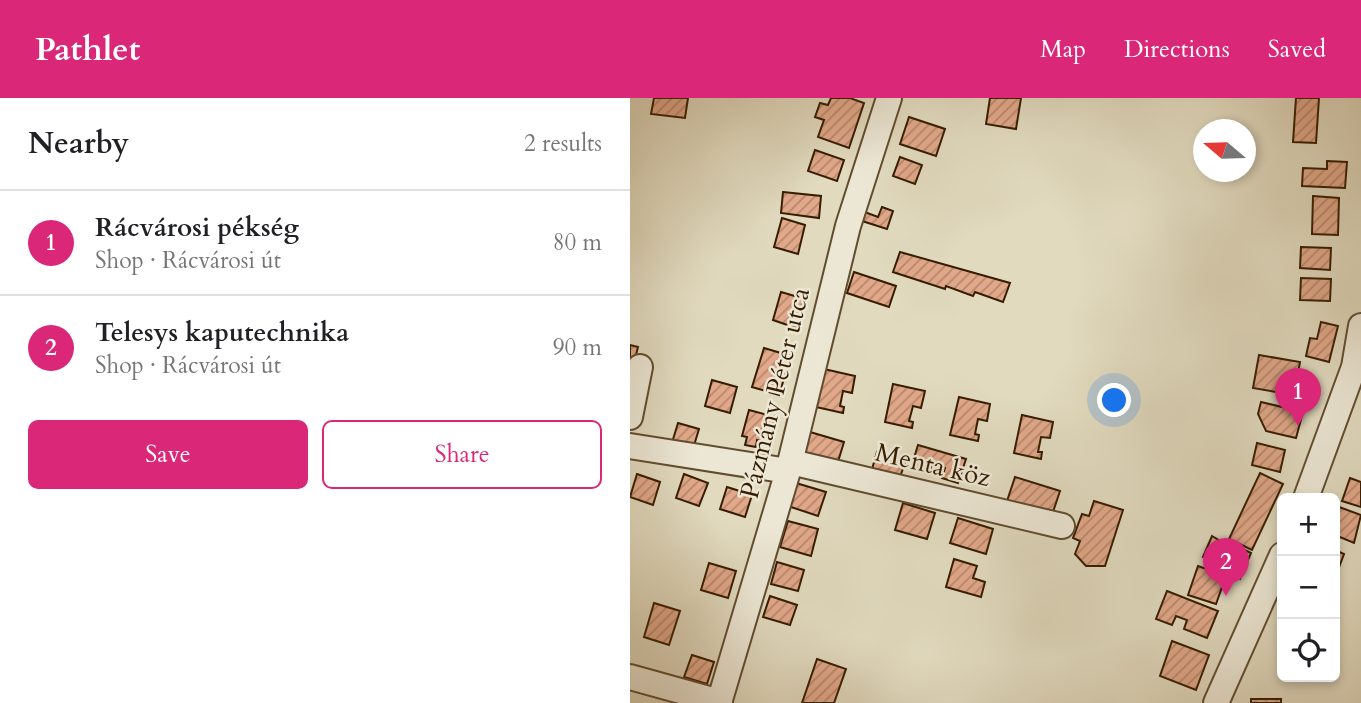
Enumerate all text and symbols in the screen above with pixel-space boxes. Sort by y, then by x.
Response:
text: Pathlet [35,27,140,72]
text: Map [1040,33,1086,66]
text: Directions [1124,33,1230,66]
text: Saved [1268,33,1326,66]
north arrow [1193,119,1256,182]
text: Nearby [28,123,129,164]
text: 2 results [524,128,602,159]
text: Rácvárosi pékség [95,210,299,245]
text: 1 [45,227,57,258]
text: 80 m [553,227,602,258]
text: Shop · Rácvárosi út [95,245,281,276]
street label: Pázmány Péter utca [732,284,818,502]
text: Telesys kaputechnika [95,315,349,350]
text: 2 [45,332,57,363]
text: 90 m [553,332,602,363]
text: Shop · Rácvárosi út [95,350,281,381]
pin: 1 [1275,368,1321,426]
your location [1097,383,1131,417]
button: Save [28,420,308,489]
button: Share [322,420,602,489]
street label: Menta köz [872,435,994,495]
map controls [1277,493,1340,682]
button: + [1277,493,1340,556]
pin: 2 [1203,538,1249,596]
button: − [1277,556,1340,619]
button: locate [1277,619,1340,682]

